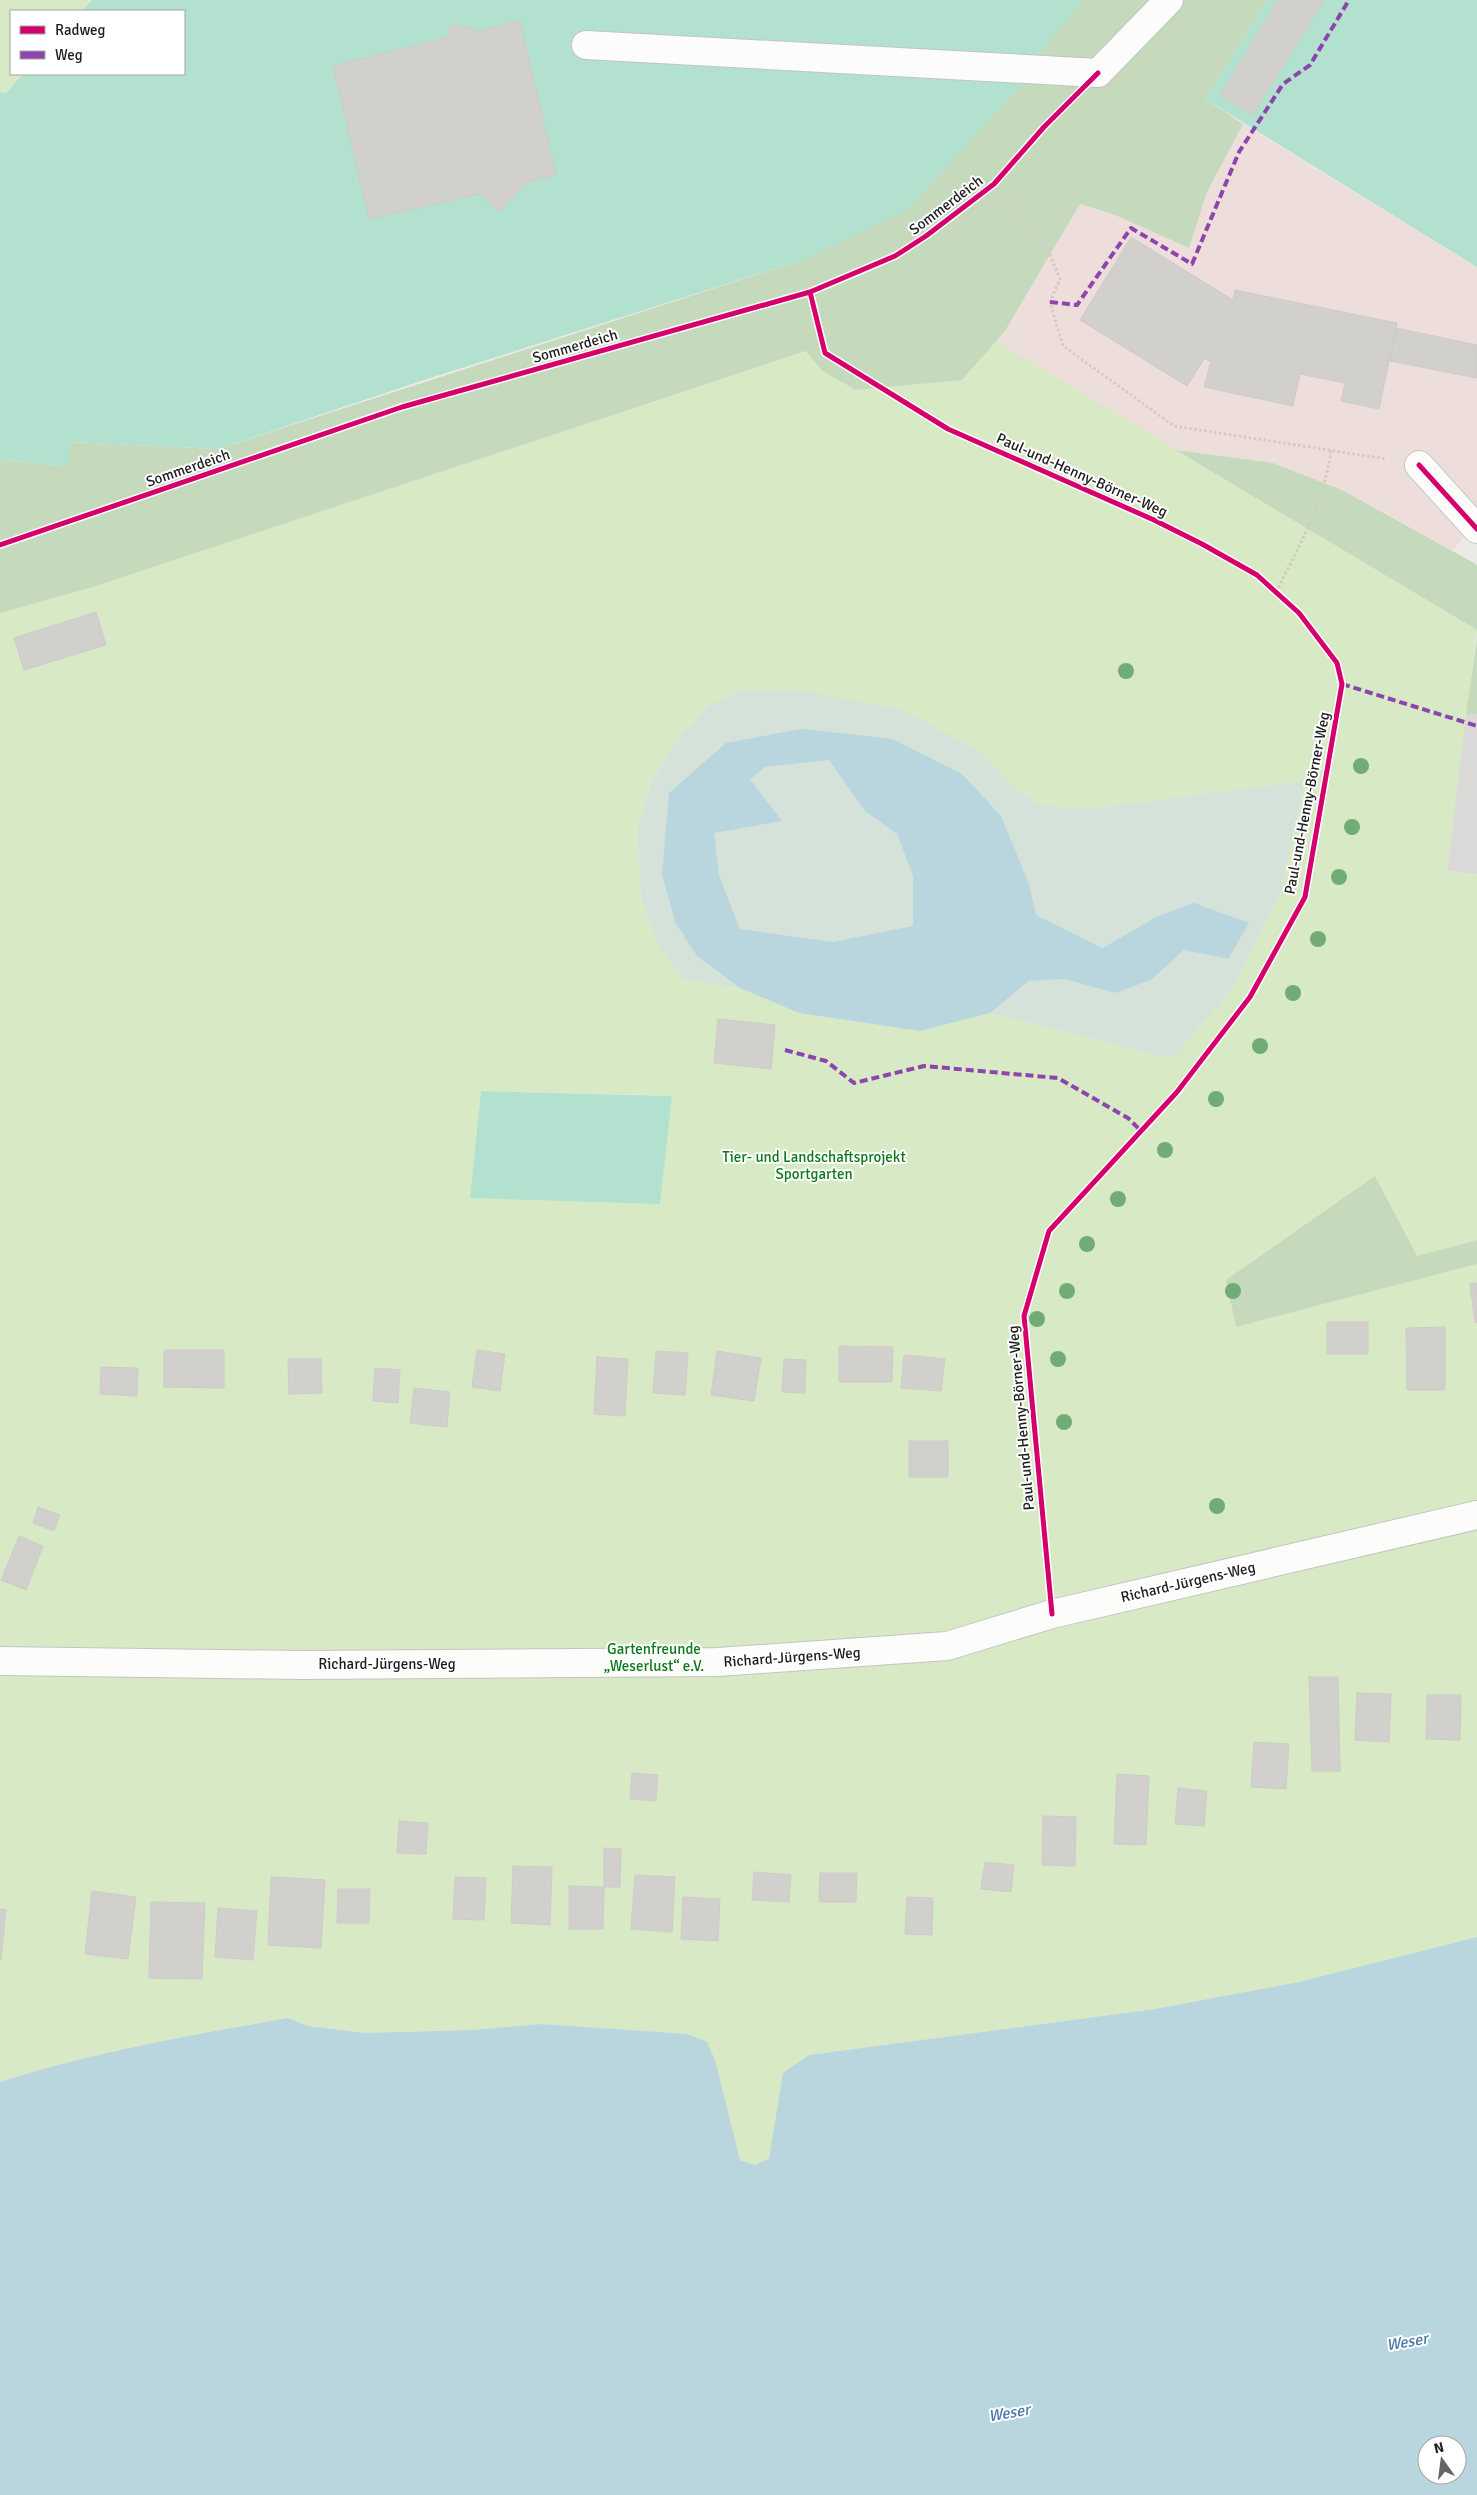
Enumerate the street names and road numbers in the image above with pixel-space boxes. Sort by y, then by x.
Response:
street label: Sommerdeich [906,171,986,239]
street label: Sommerdeich [530,325,620,367]
street label: Paul-und-Henny-Börner-Weg [994,429,1170,521]
street label: Sommerdeich [144,445,232,491]
street label: Paul-und-Henny-Börner-Weg [1280,710,1334,896]
street label: Paul-und-Henny-Börner-Weg [1004,1325,1038,1511]
street label: Richard-Jürgens-Weg [1119,1558,1257,1606]
street label: Richard-Jürgens-Weg [723,1643,861,1671]
street label: Richard-Jürgens-Weg [318,1655,456,1673]

